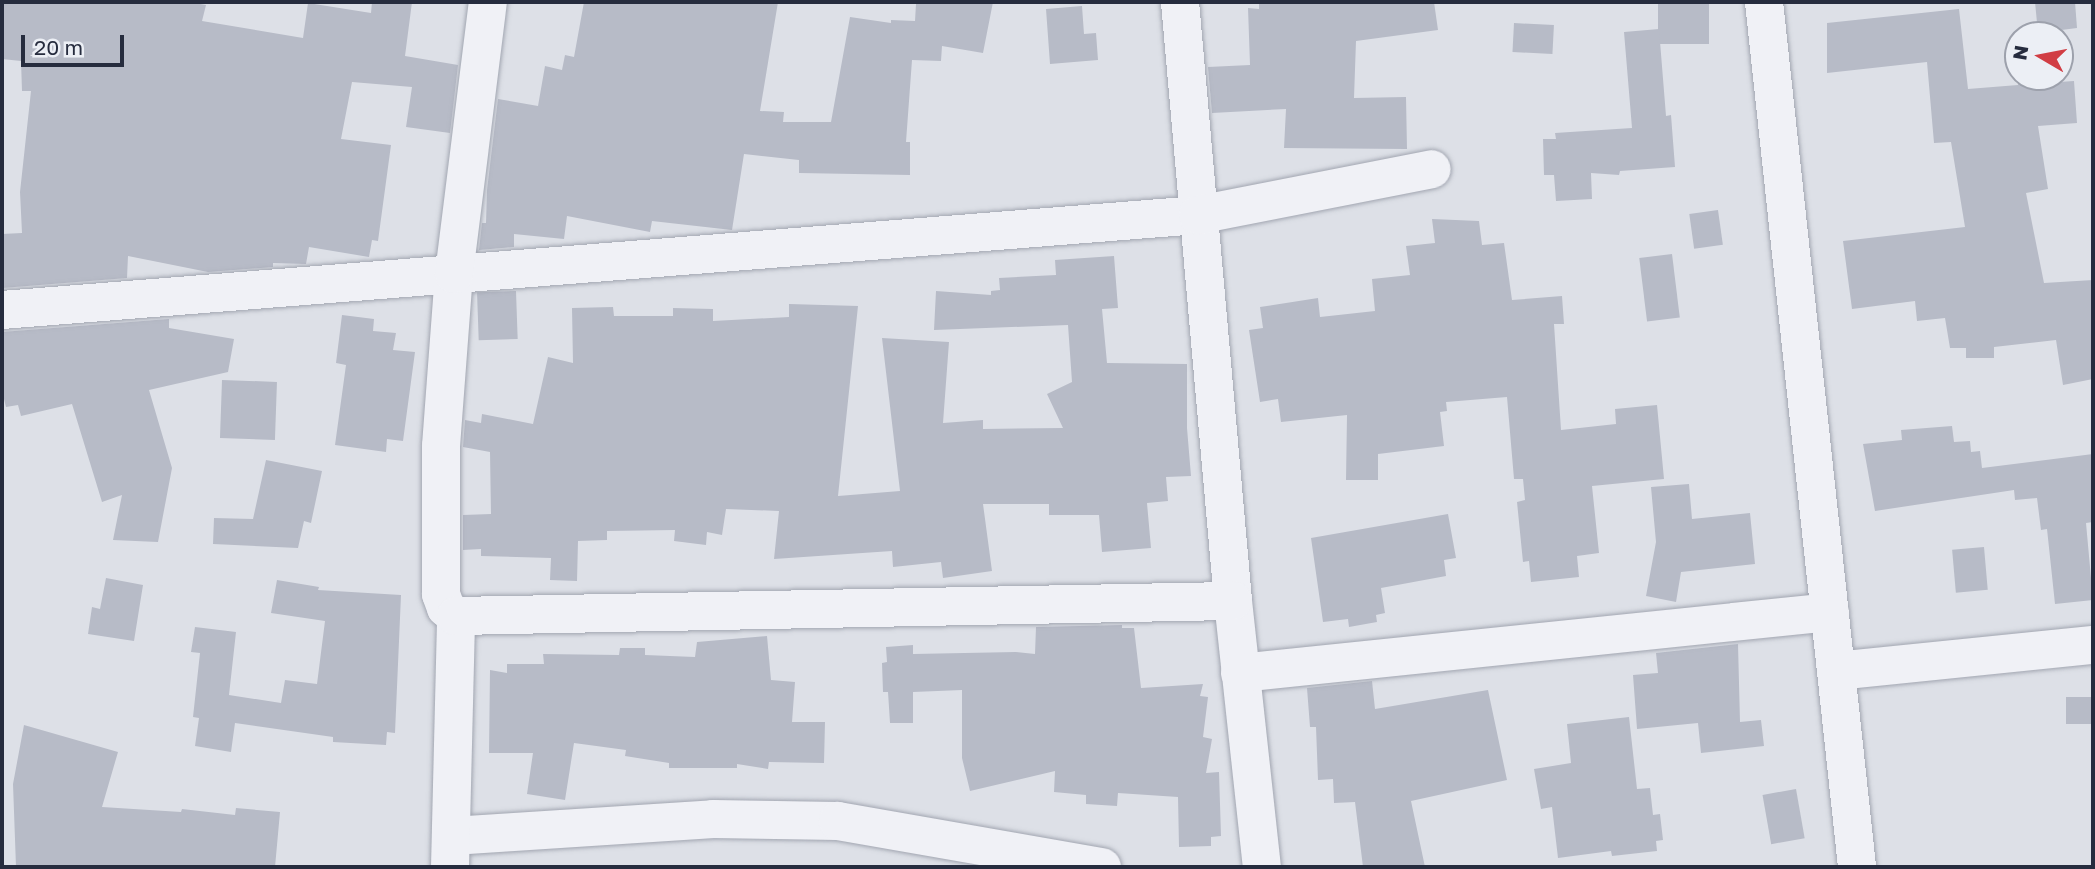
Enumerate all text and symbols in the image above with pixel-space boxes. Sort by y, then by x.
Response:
scale bar [24,21,128,65]
north arrow [2004,21,2074,91]
text: 20 m [34,34,83,60]
text: N [2007,44,2032,62]

